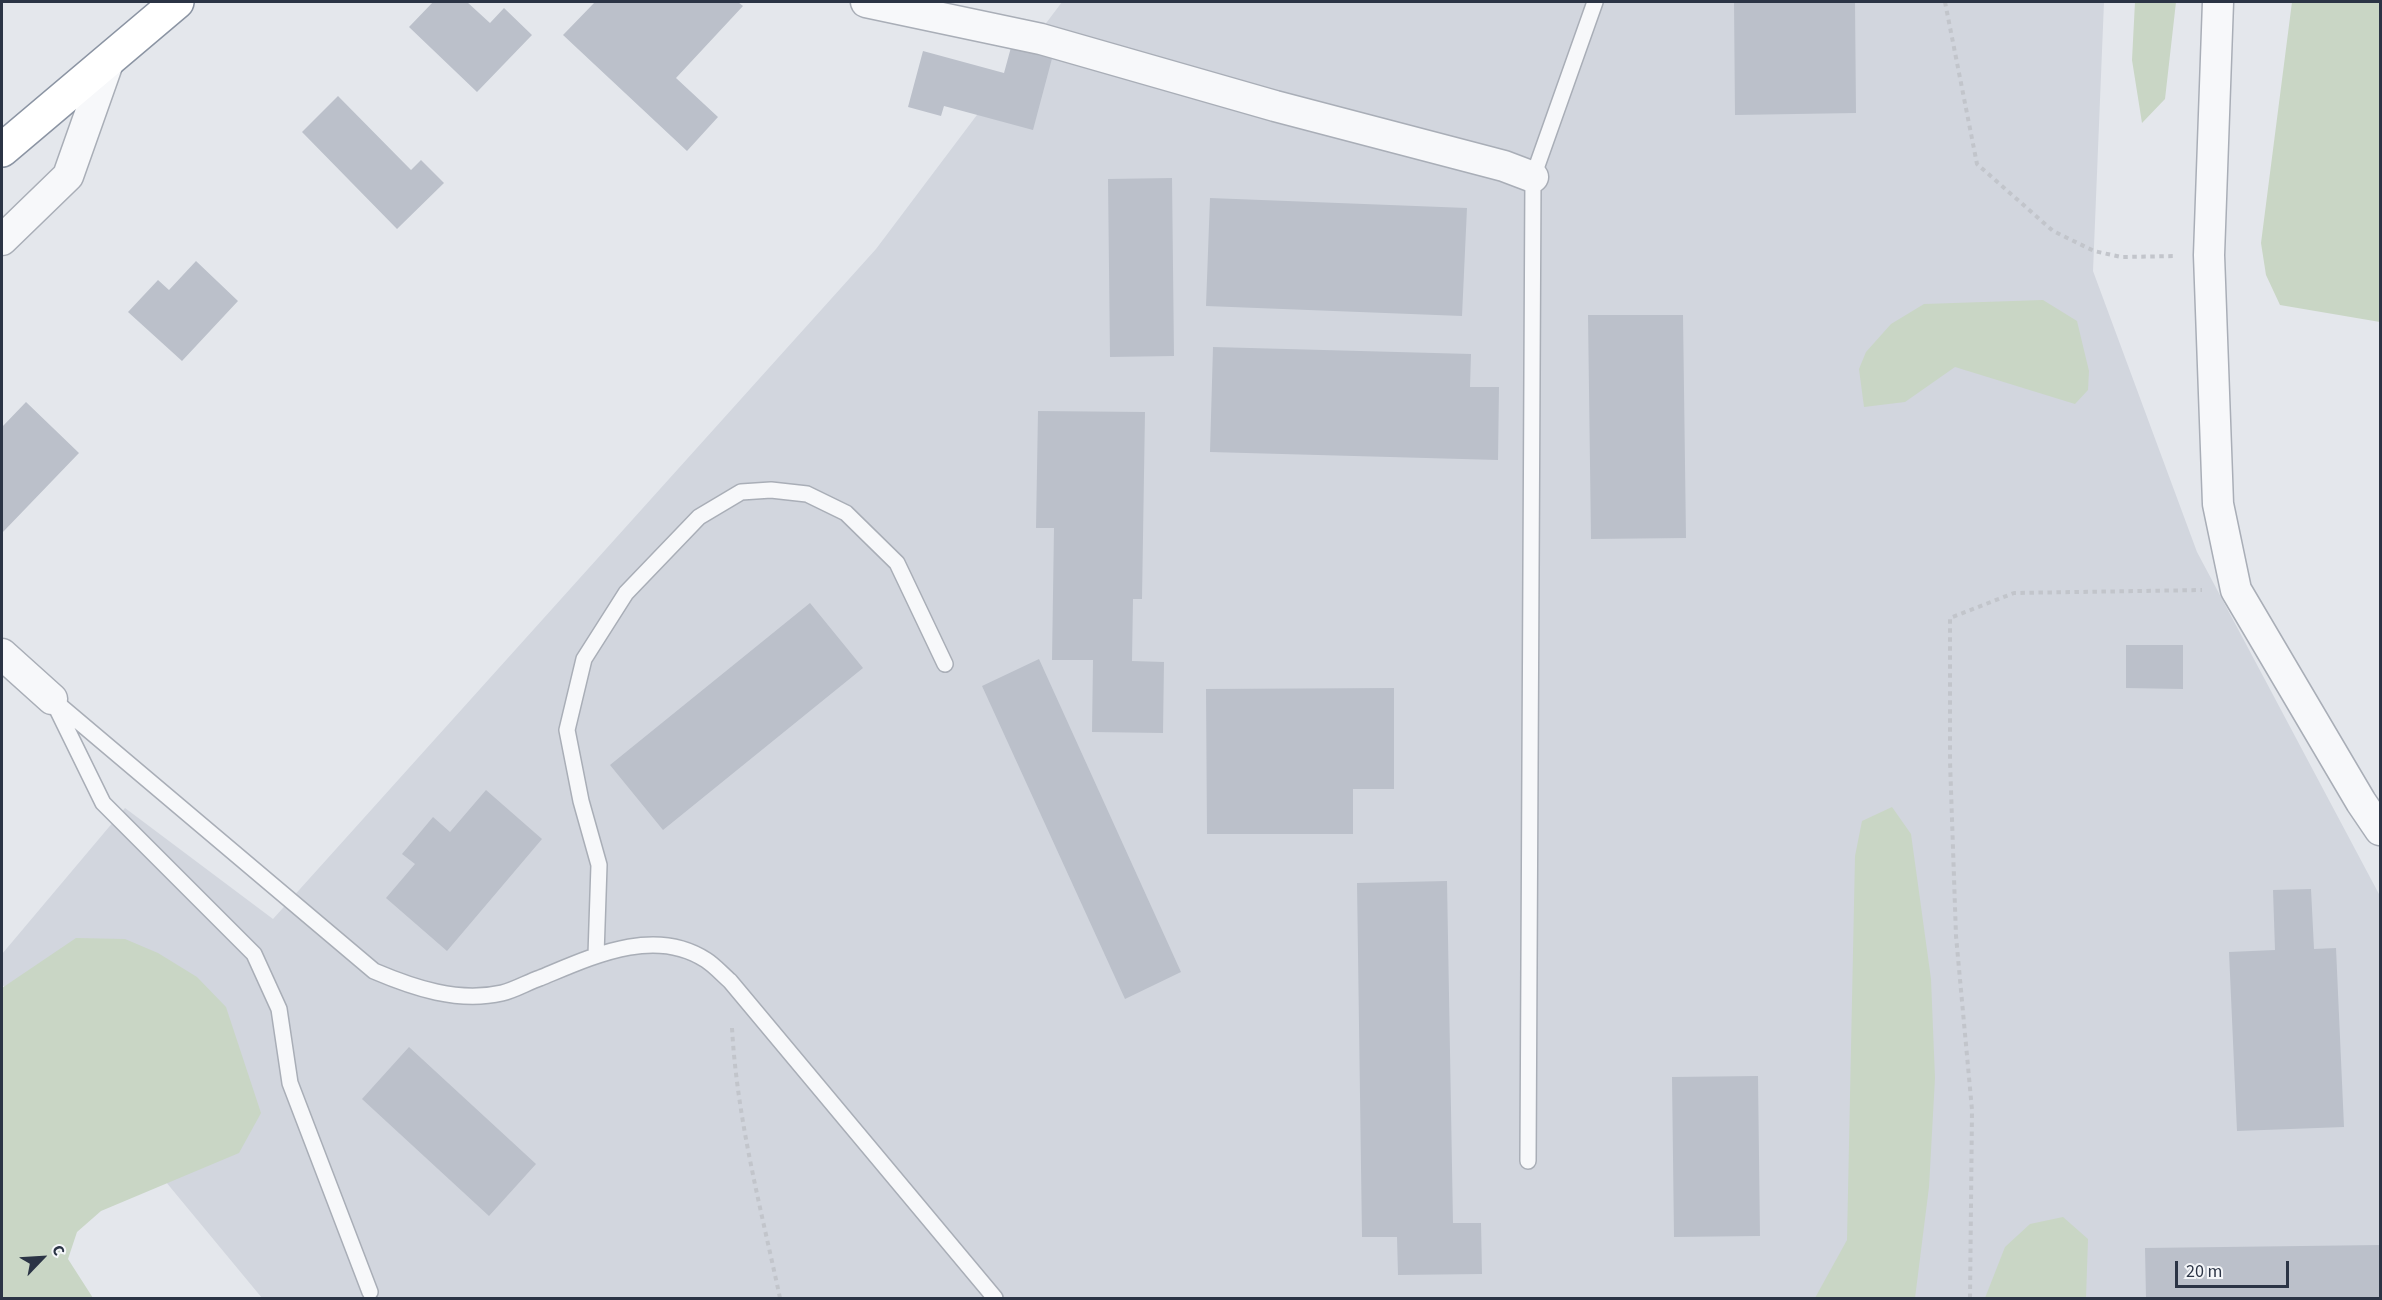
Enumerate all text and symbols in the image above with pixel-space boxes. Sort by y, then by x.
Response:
north arrow [12,1228,72,1288]
text: С [46,1242,70,1259]
scale bar [2178,1249,2292,1287]
text: 20 m [2186,1259,2222,1284]

